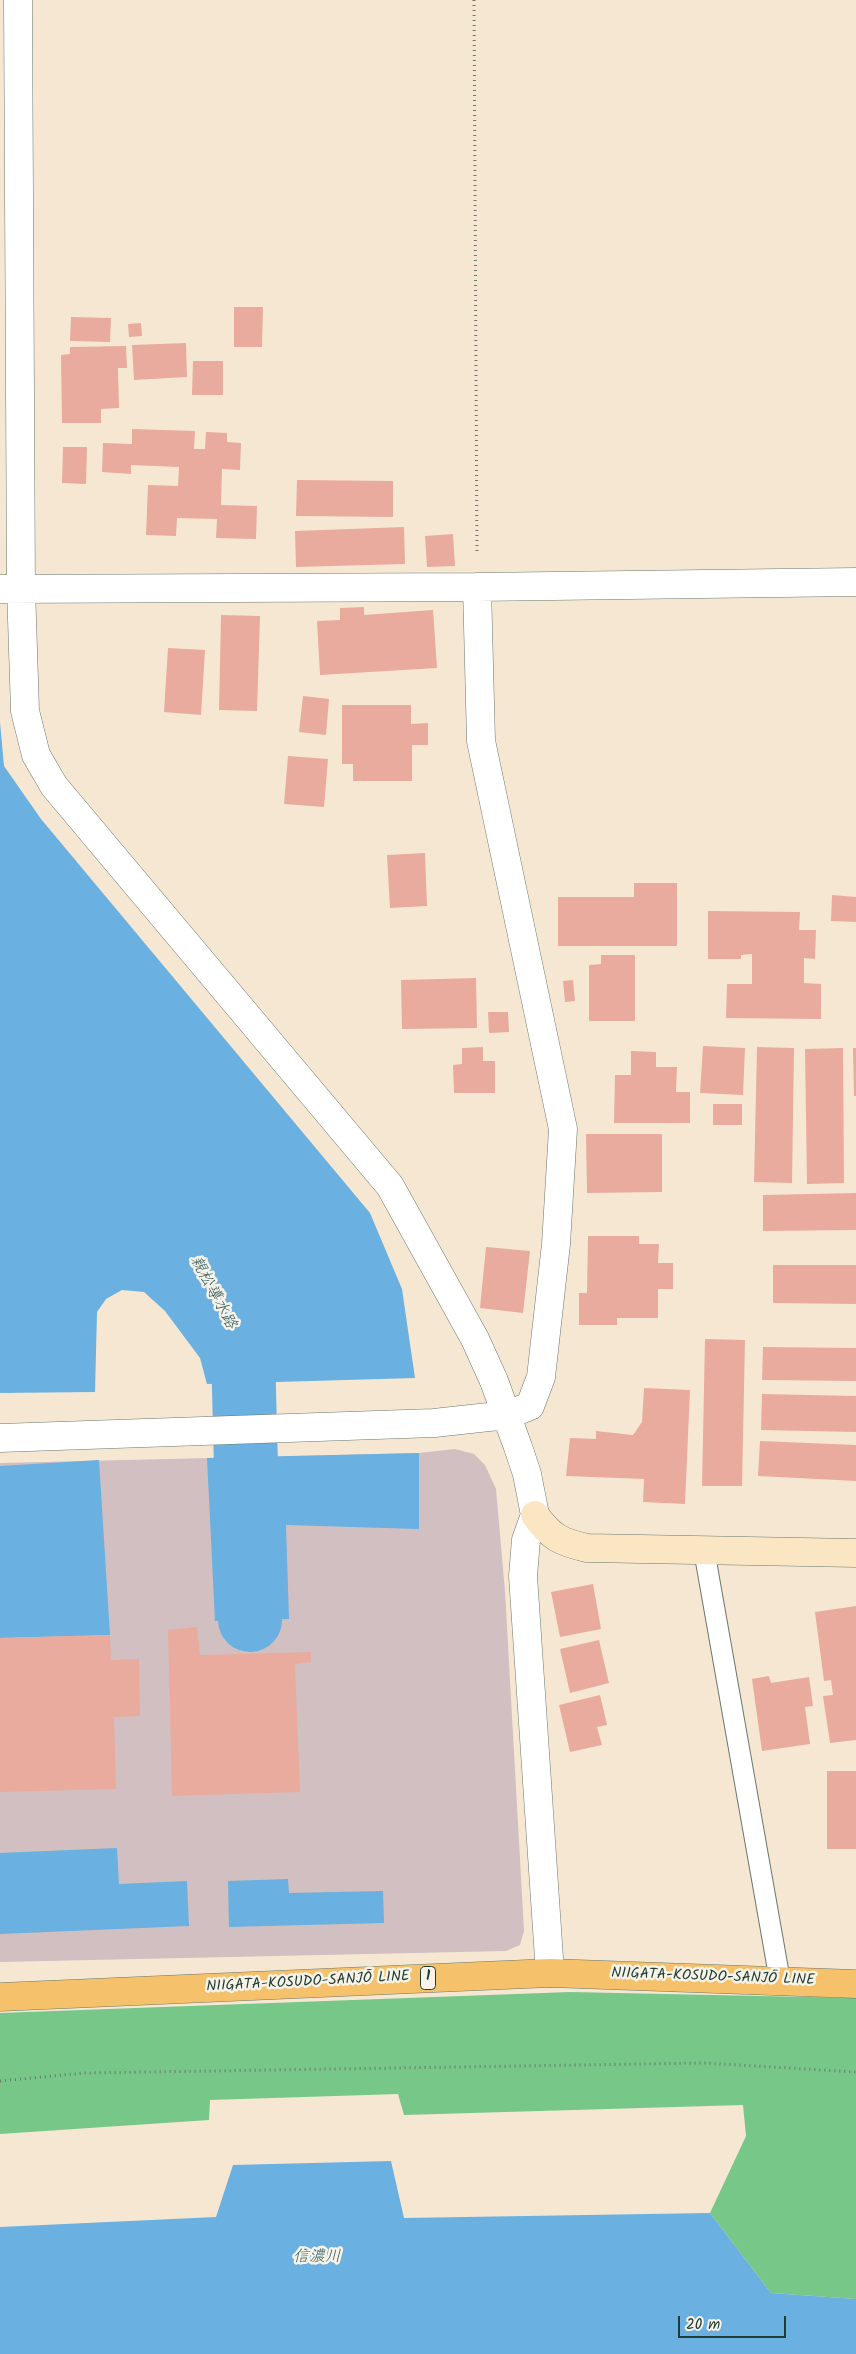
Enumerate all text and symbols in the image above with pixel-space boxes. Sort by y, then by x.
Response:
water label: 親松導水路 [185,1253,239,1333]
street label: NIIGATA-KOSUDO-SANJŌ LINE [611,1965,815,1991]
road number: 1 [420,1966,436,1990]
street label: NIIGATA-KOSUDO-SANJŌ LINE [206,1969,410,1997]
water label: 信濃川 [293,2248,341,2268]
scale bar [681,2306,788,2338]
text: 20 m [686,2313,720,2337]

